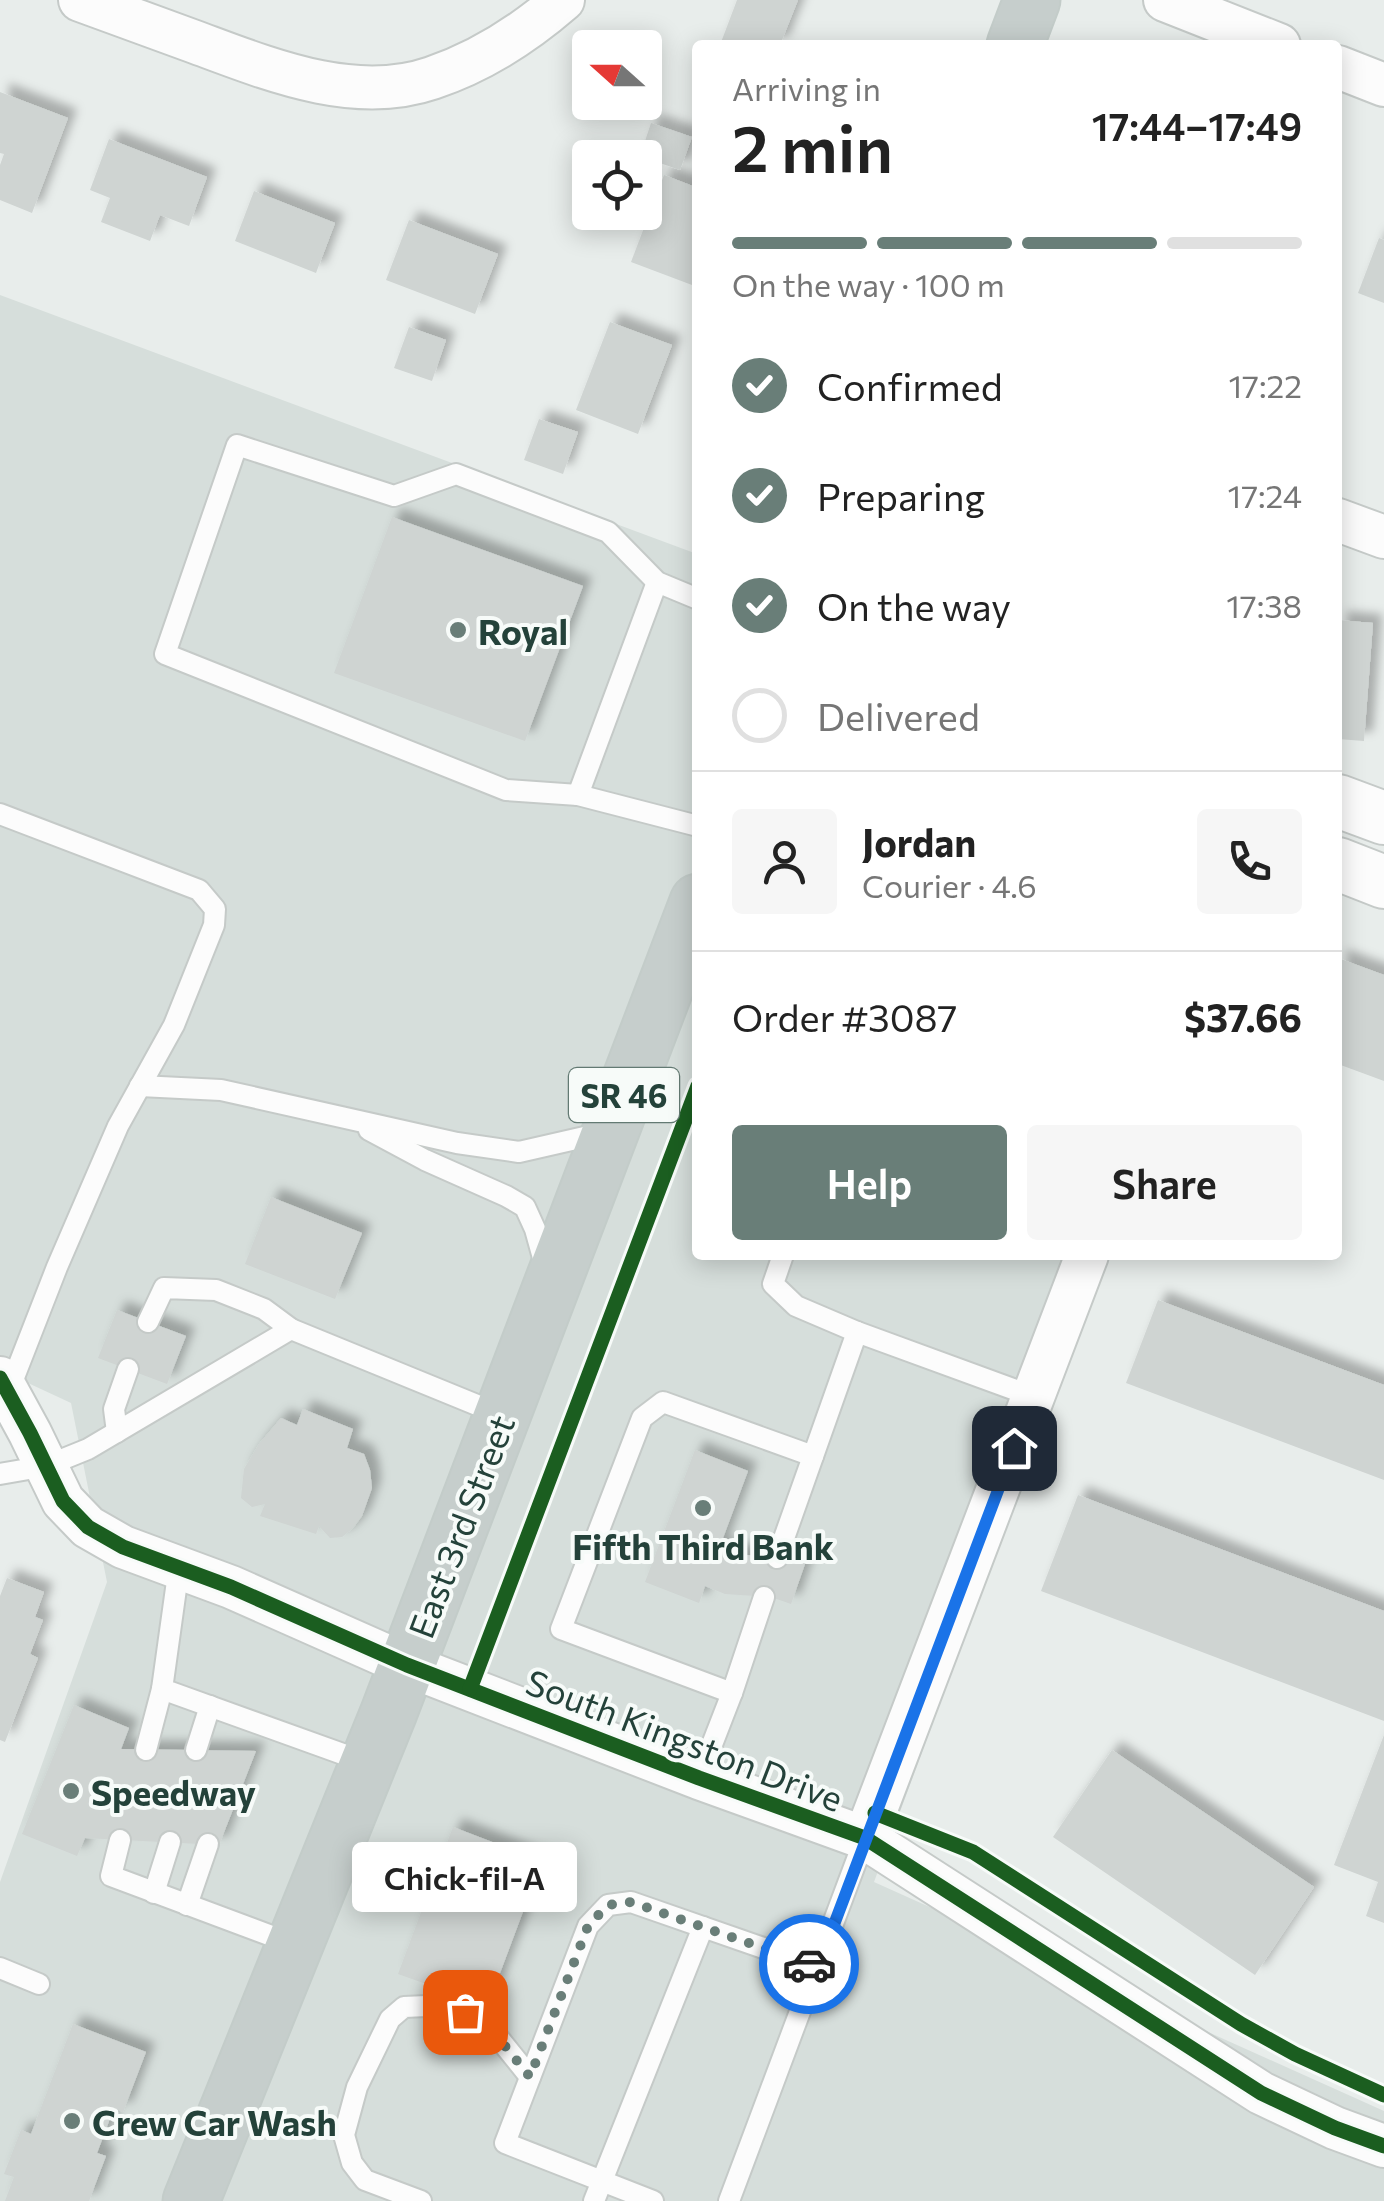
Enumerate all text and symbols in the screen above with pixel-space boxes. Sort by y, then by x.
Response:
north arrow [572,30,662,120]
map controls [572,30,662,230]
text: Arriving in [732,68,881,108]
text: 17:44–17:49 [1092,102,1302,149]
text: 2 min [732,106,893,185]
button: locate [572,140,662,230]
text: On the way · 100 m [732,264,1005,304]
icon: check [732,358,787,413]
text: Confirmed [817,362,1003,409]
text: 17:22 [1228,365,1302,405]
icon: check [732,468,787,523]
text: Preparing [817,472,985,519]
text: 17:24 [1227,475,1302,515]
icon: check [732,578,787,633]
text: On the way [817,582,1011,629]
text: 17:38 [1226,585,1302,625]
place label: Royal [478,609,568,652]
marker: Royal [447,619,469,641]
text: Delivered [817,692,980,739]
button: person [732,809,837,914]
button: phone [1197,809,1302,914]
text: Jordan [862,818,976,865]
text: Courier · 4.6 [862,865,1037,905]
text: Order #3087 [732,993,957,1040]
text: $37.66 [1184,993,1302,1040]
road number: SR 46 [569,1068,679,1122]
button: Help [732,1125,1007,1240]
button: Share [1027,1125,1302,1240]
pin [972,1406,1057,1491]
street label: East 3rd Street [398,1409,522,1643]
icon: home [987,1421,1042,1476]
marker: Fifth Third Bank [692,1497,714,1519]
place label: Fifth Third Bank [572,1524,834,1567]
street label: South Kingston Drive [521,1659,849,1819]
place label: Speedway [91,1770,256,1813]
marker: Speedway [60,1780,82,1802]
callout: Chick-fil-A [352,1842,578,1912]
text: Chick-fil-A [384,1857,545,1897]
courier [759,1914,859,2014]
icon: car [782,1937,837,1992]
pin [423,1970,508,2055]
icon: bag [438,1985,493,2040]
place label: Crew Car Wash [92,2100,337,2143]
marker: Crew Car Wash [61,2110,83,2132]

